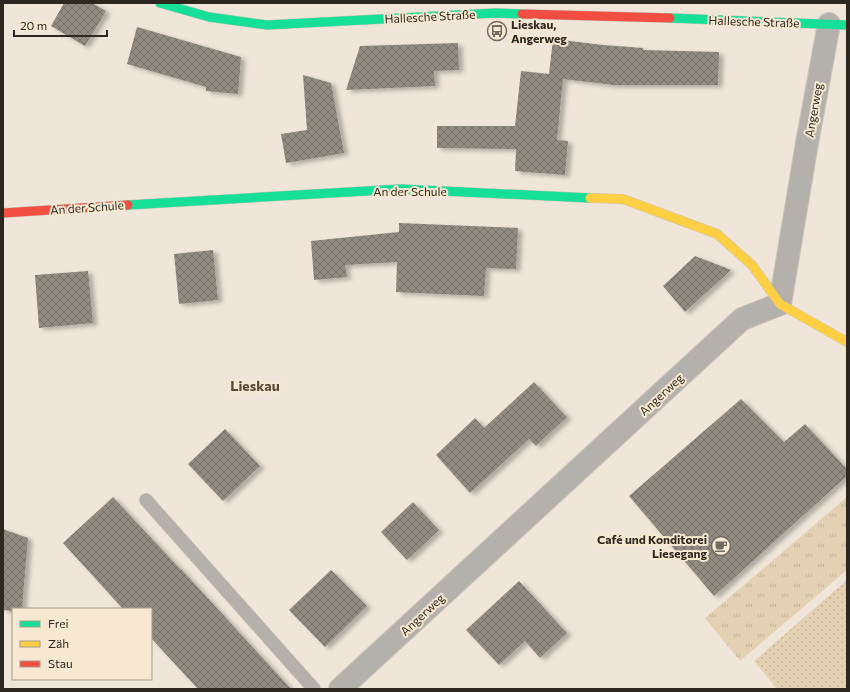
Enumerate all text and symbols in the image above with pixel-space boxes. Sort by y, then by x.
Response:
street label: Hallesche Straße [384,7,476,25]
scale bar [14,12,107,38]
street label: Hallesche Straße [708,12,800,30]
place label: Lieskau, Angerweg [511,17,567,45]
text: 20 m [20,18,47,32]
bus stop icon: Lieskau, Angerweg [486,20,508,42]
street label: Angerweg [801,81,825,138]
street label: An der Schule [373,184,447,198]
street label: An der Schule [50,197,124,217]
street label: Angerweg [636,370,686,418]
district label: Lieskau [230,377,280,394]
place label: Café und Konditorei Liesegang [597,532,707,560]
cafe icon: Café und Konditorei Liesegang [710,535,732,557]
street label: Angerweg [397,590,447,638]
legend [12,608,152,680]
text: Frei [48,616,69,630]
text: Zäh [48,636,69,650]
text: Stau [48,656,73,670]

